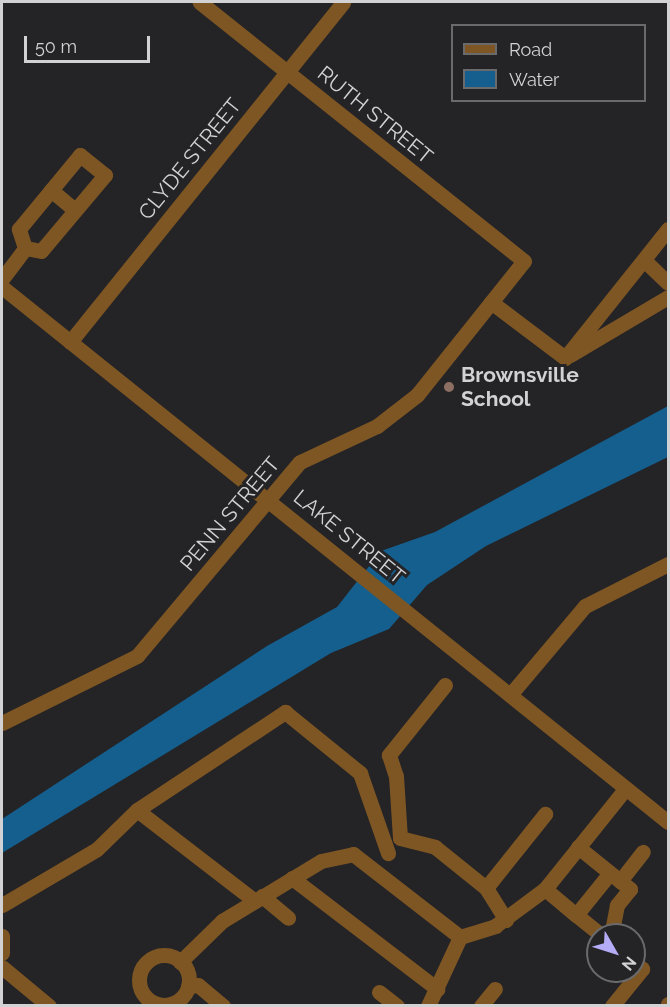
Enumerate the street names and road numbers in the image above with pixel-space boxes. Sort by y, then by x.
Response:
street label: RUTH STREET [312,61,438,169]
street label: CLYDE STREET [133,93,247,225]
street label: PENN STREET [175,452,285,576]
street label: LAKE STREET [288,485,410,589]

